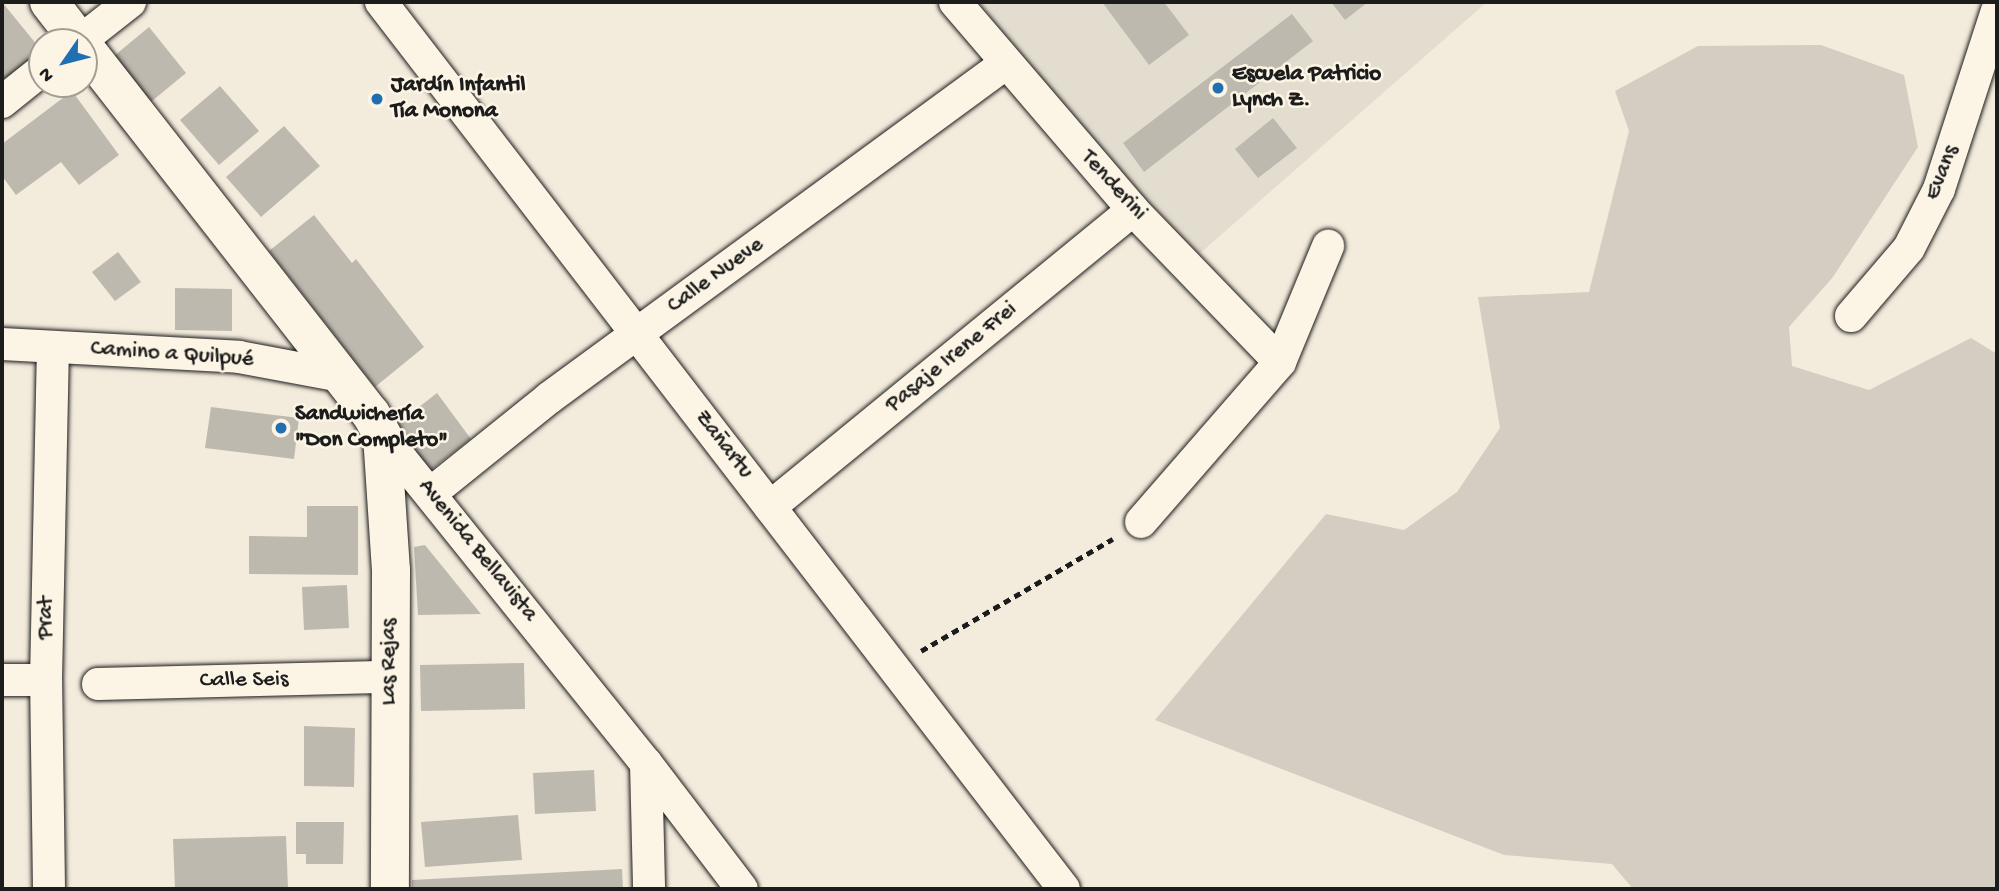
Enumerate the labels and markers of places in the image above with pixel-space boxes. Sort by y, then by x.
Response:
place label: Escuela Patricio Lynch Z. [1232,61,1381,115]
place label: Jardín Infantil Tía Monona [391,72,526,126]
marker: Escuela Patricio Lynch Z. [1210,80,1226,96]
marker: Jardín Infantil Tía Monona [369,91,385,107]
place label: Sandwichería "Don Completo" [295,401,448,455]
marker: Sandwichería "Don Completo" [273,420,289,436]

